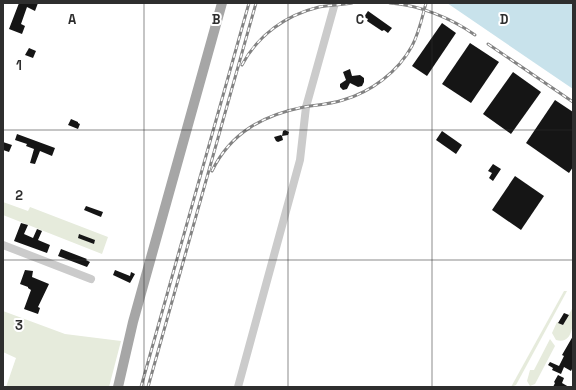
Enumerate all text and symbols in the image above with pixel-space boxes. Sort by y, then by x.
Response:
text: A [68,11,77,28]
text: B [212,11,221,28]
text: C [356,11,364,28]
text: D [500,11,509,28]
text: 1 [16,57,22,74]
text: 2 [15,187,23,204]
text: 3 [15,317,23,334]

